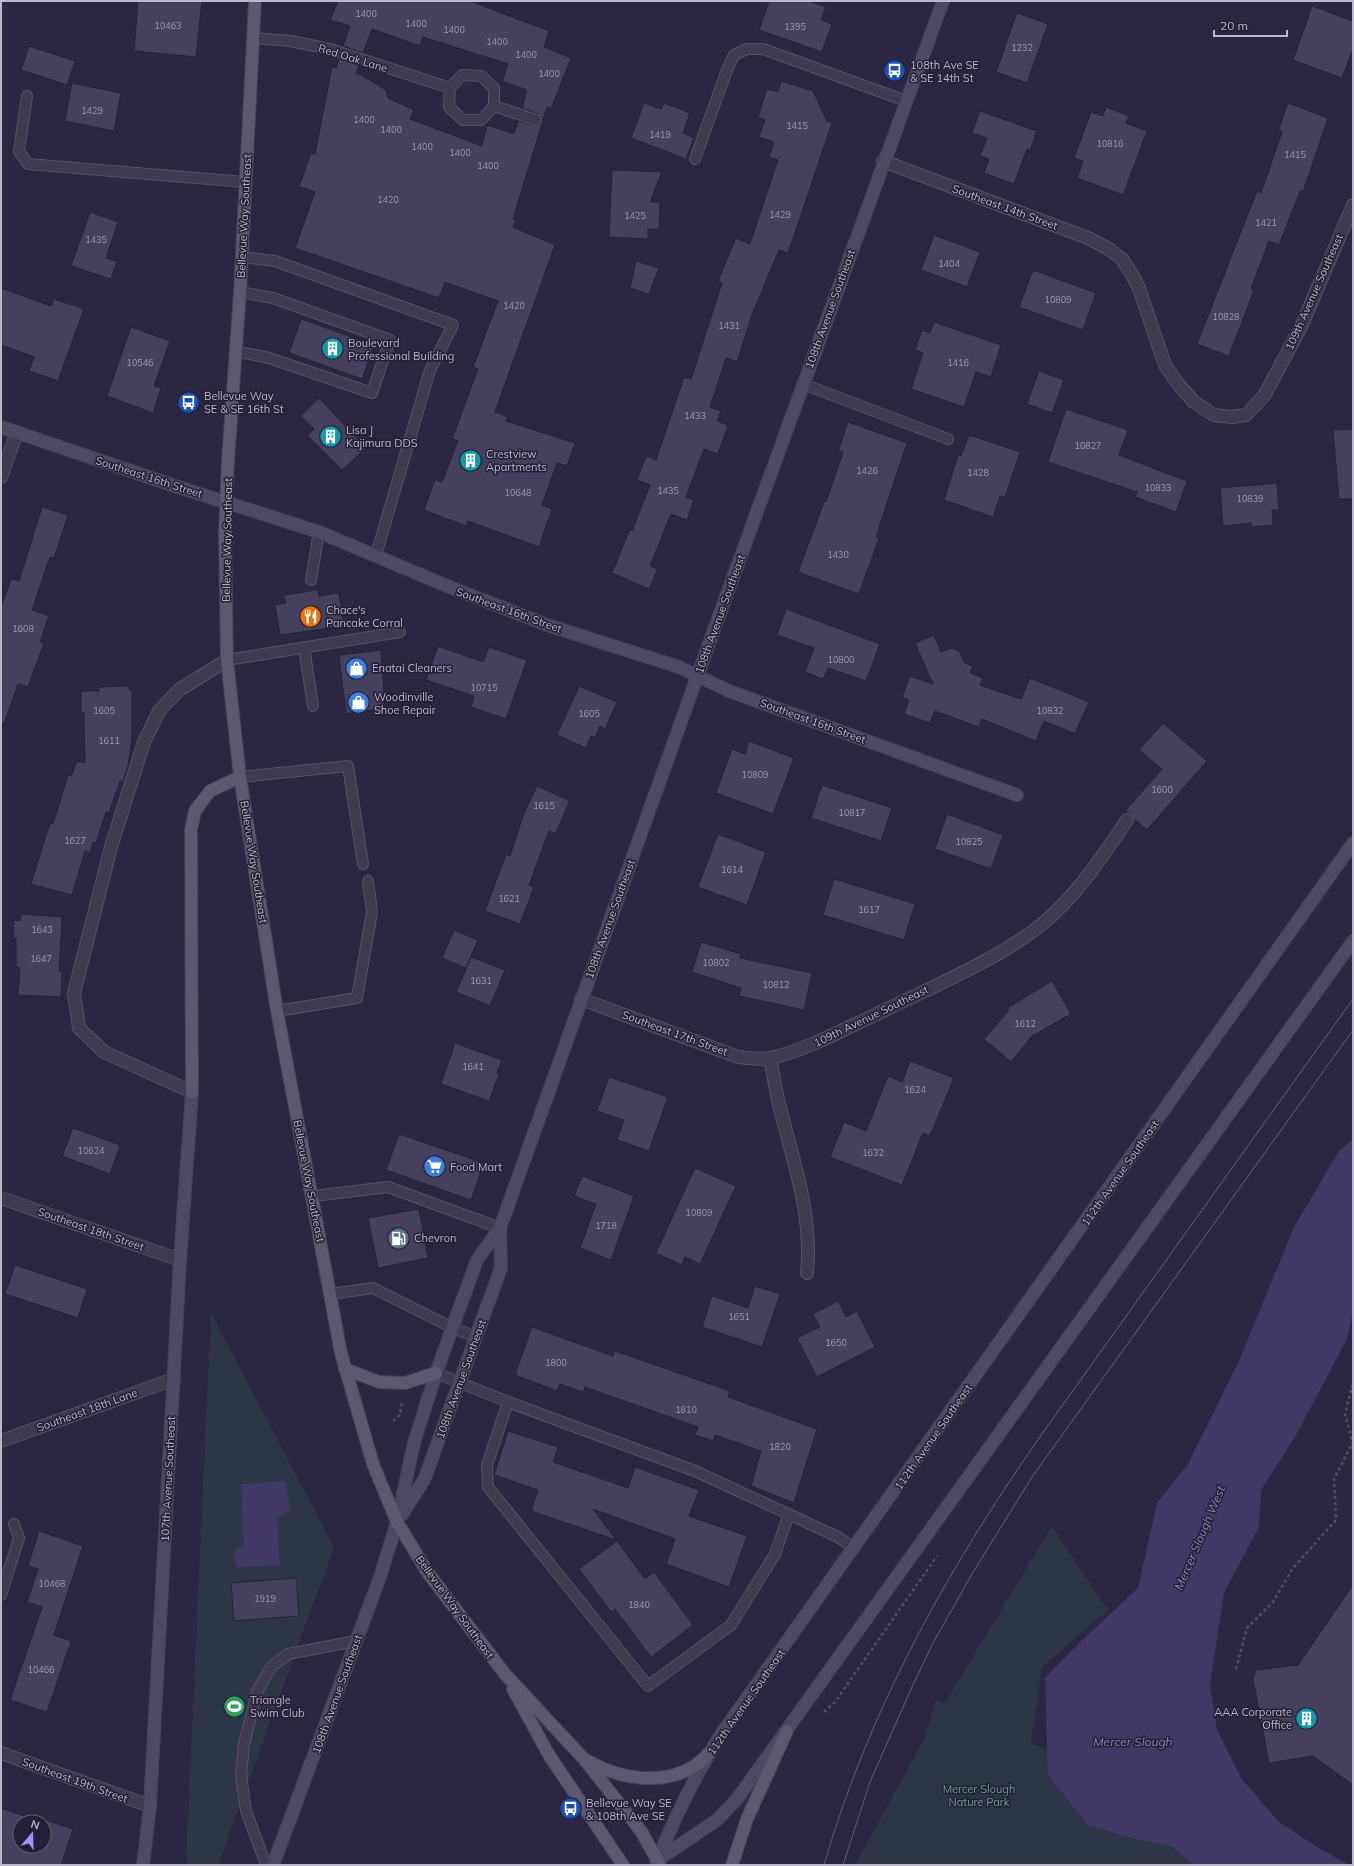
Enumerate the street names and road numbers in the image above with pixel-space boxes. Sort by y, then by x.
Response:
street label: Red Oak Lane [317,41,389,75]
street label: Bellevue Way Southeast [234,154,254,278]
street label: Southeast 14th Street [950,181,1060,233]
street label: 109th Avenue Southeast [1282,232,1346,352]
street label: 108th Avenue Southeast [802,247,858,370]
street label: Southeast 16th Street [94,453,204,501]
street label: Bellevue Way Southeast [219,478,235,602]
street label: 108th Avenue Southeast [692,552,748,675]
street label: Southeast 16th Street [454,584,564,636]
street label: Southeast 16th Street [758,695,868,747]
street label: Bellevue Way Southeast [237,800,271,925]
street label: 108th Avenue Southeast [582,857,638,980]
street label: 109th Avenue Southeast [811,982,931,1050]
street label: Southeast 17th Street [620,1007,730,1059]
street label: 112th Avenue Southeast [1078,1117,1162,1229]
street label: Bellevue Way Southeast [290,1119,328,1243]
street label: Southeast 18th Street [36,1204,146,1254]
street label: 108th Avenue Southeast [433,1317,489,1440]
street label: 112th Avenue Southeast [891,1381,975,1493]
street label: Southeast 18th Lane [35,1385,139,1435]
street label: 107th Avenue Southeast [158,1416,178,1542]
street label: Bellevue Way Southeast [413,1553,497,1661]
street label: 108th Avenue Southeast [309,1632,365,1755]
street label: 112th Avenue Southeast [704,1646,788,1758]
street label: Southeast 19th Street [20,1754,130,1806]

